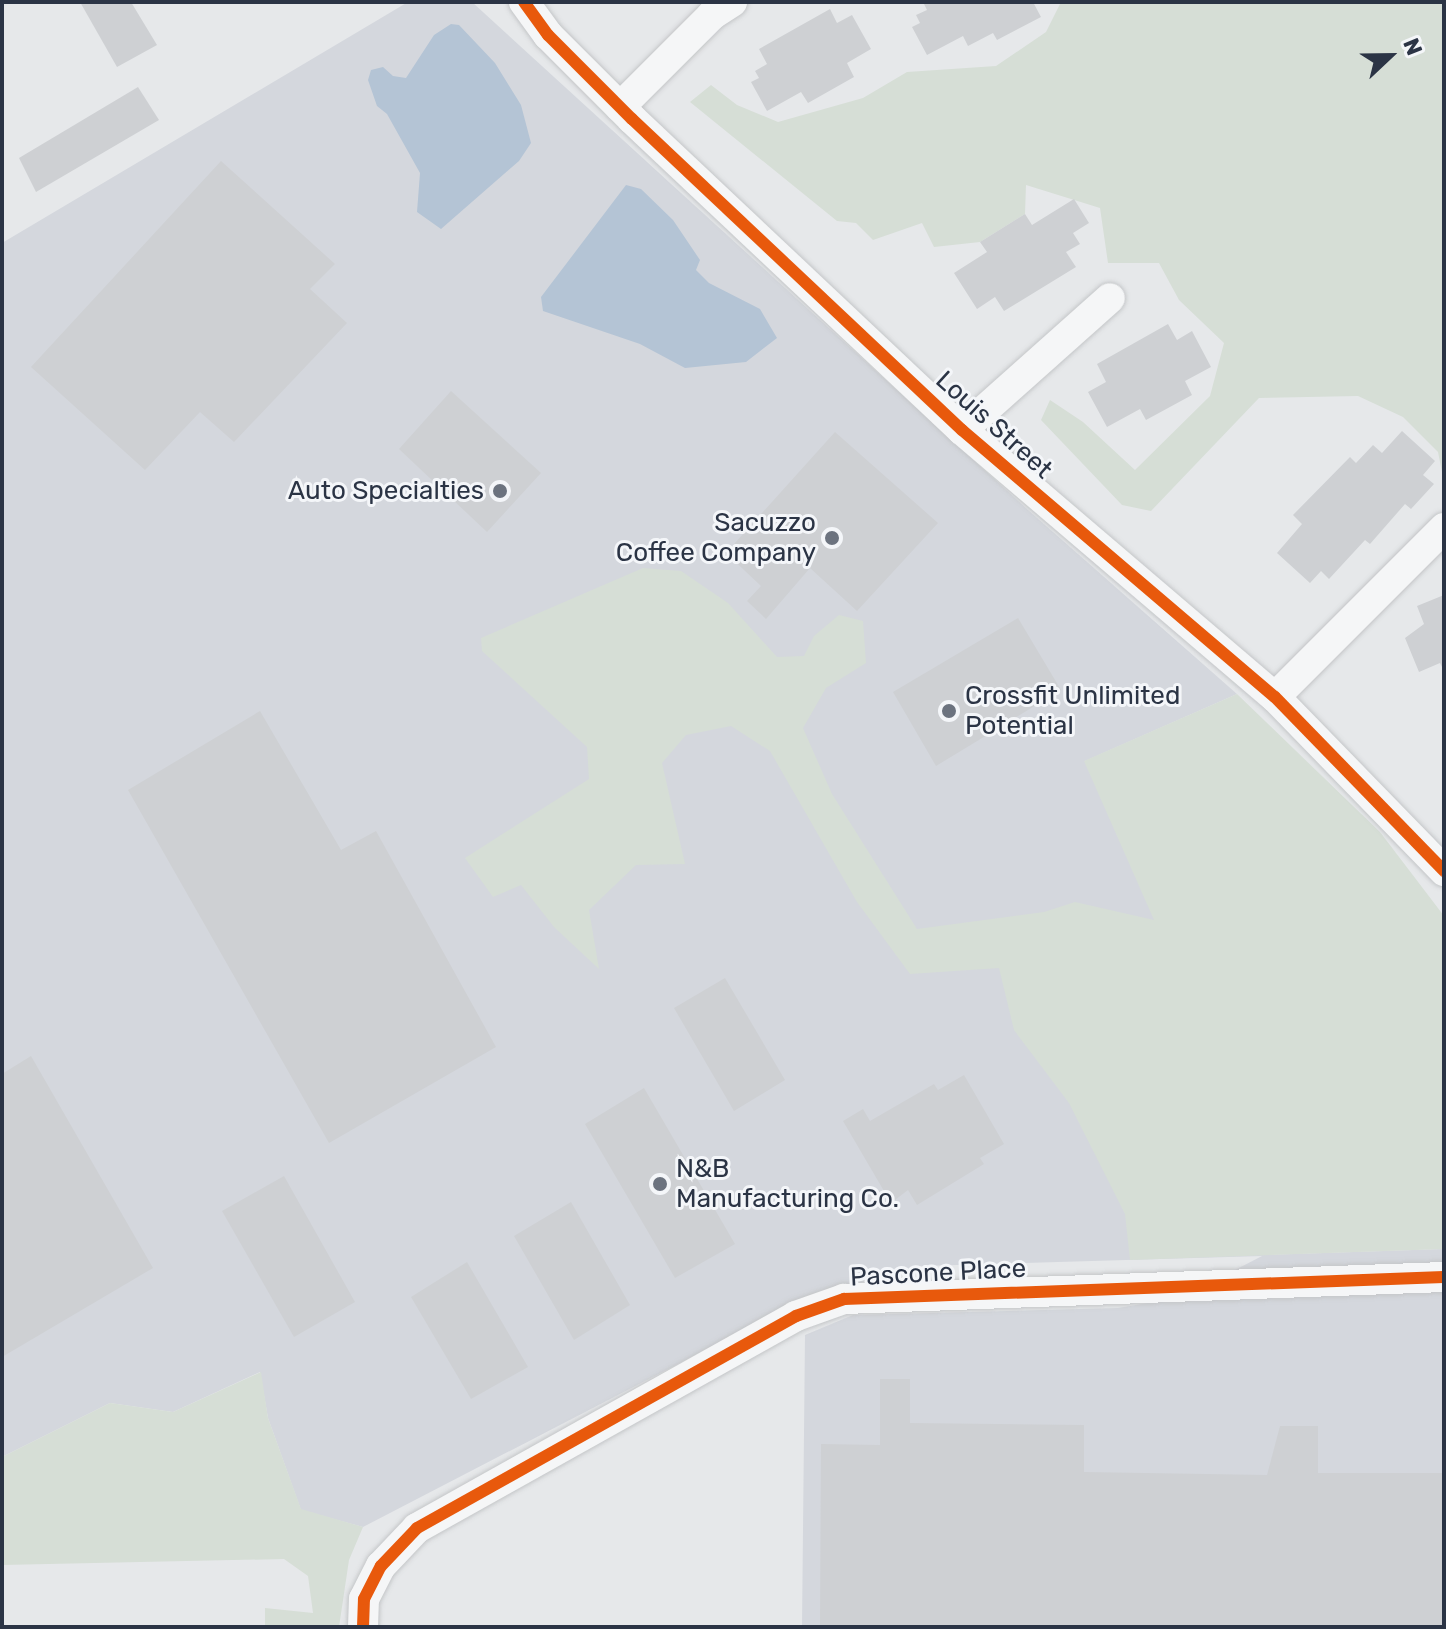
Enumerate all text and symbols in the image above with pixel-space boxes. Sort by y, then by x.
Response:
north arrow [1350,16,1430,96]
text: N [1397,34,1428,59]
street label: Louis Street [929,365,1059,485]
place label: Auto Specialties [288,475,484,507]
marker: Auto Specialties [491,482,509,500]
place label: Sacuzzo Coffee Company [616,507,816,568]
marker: Sacuzzo Coffee Company [823,529,841,547]
place label: Crossfit Unlimited Potential [965,680,1180,742]
marker: Crossfit Unlimited Potential [940,702,958,720]
place label: N&B Manufacturing Co. [676,1153,899,1214]
marker: N&B Manufacturing Co. [651,1175,669,1193]
street label: Pascone Place [849,1253,1027,1293]

